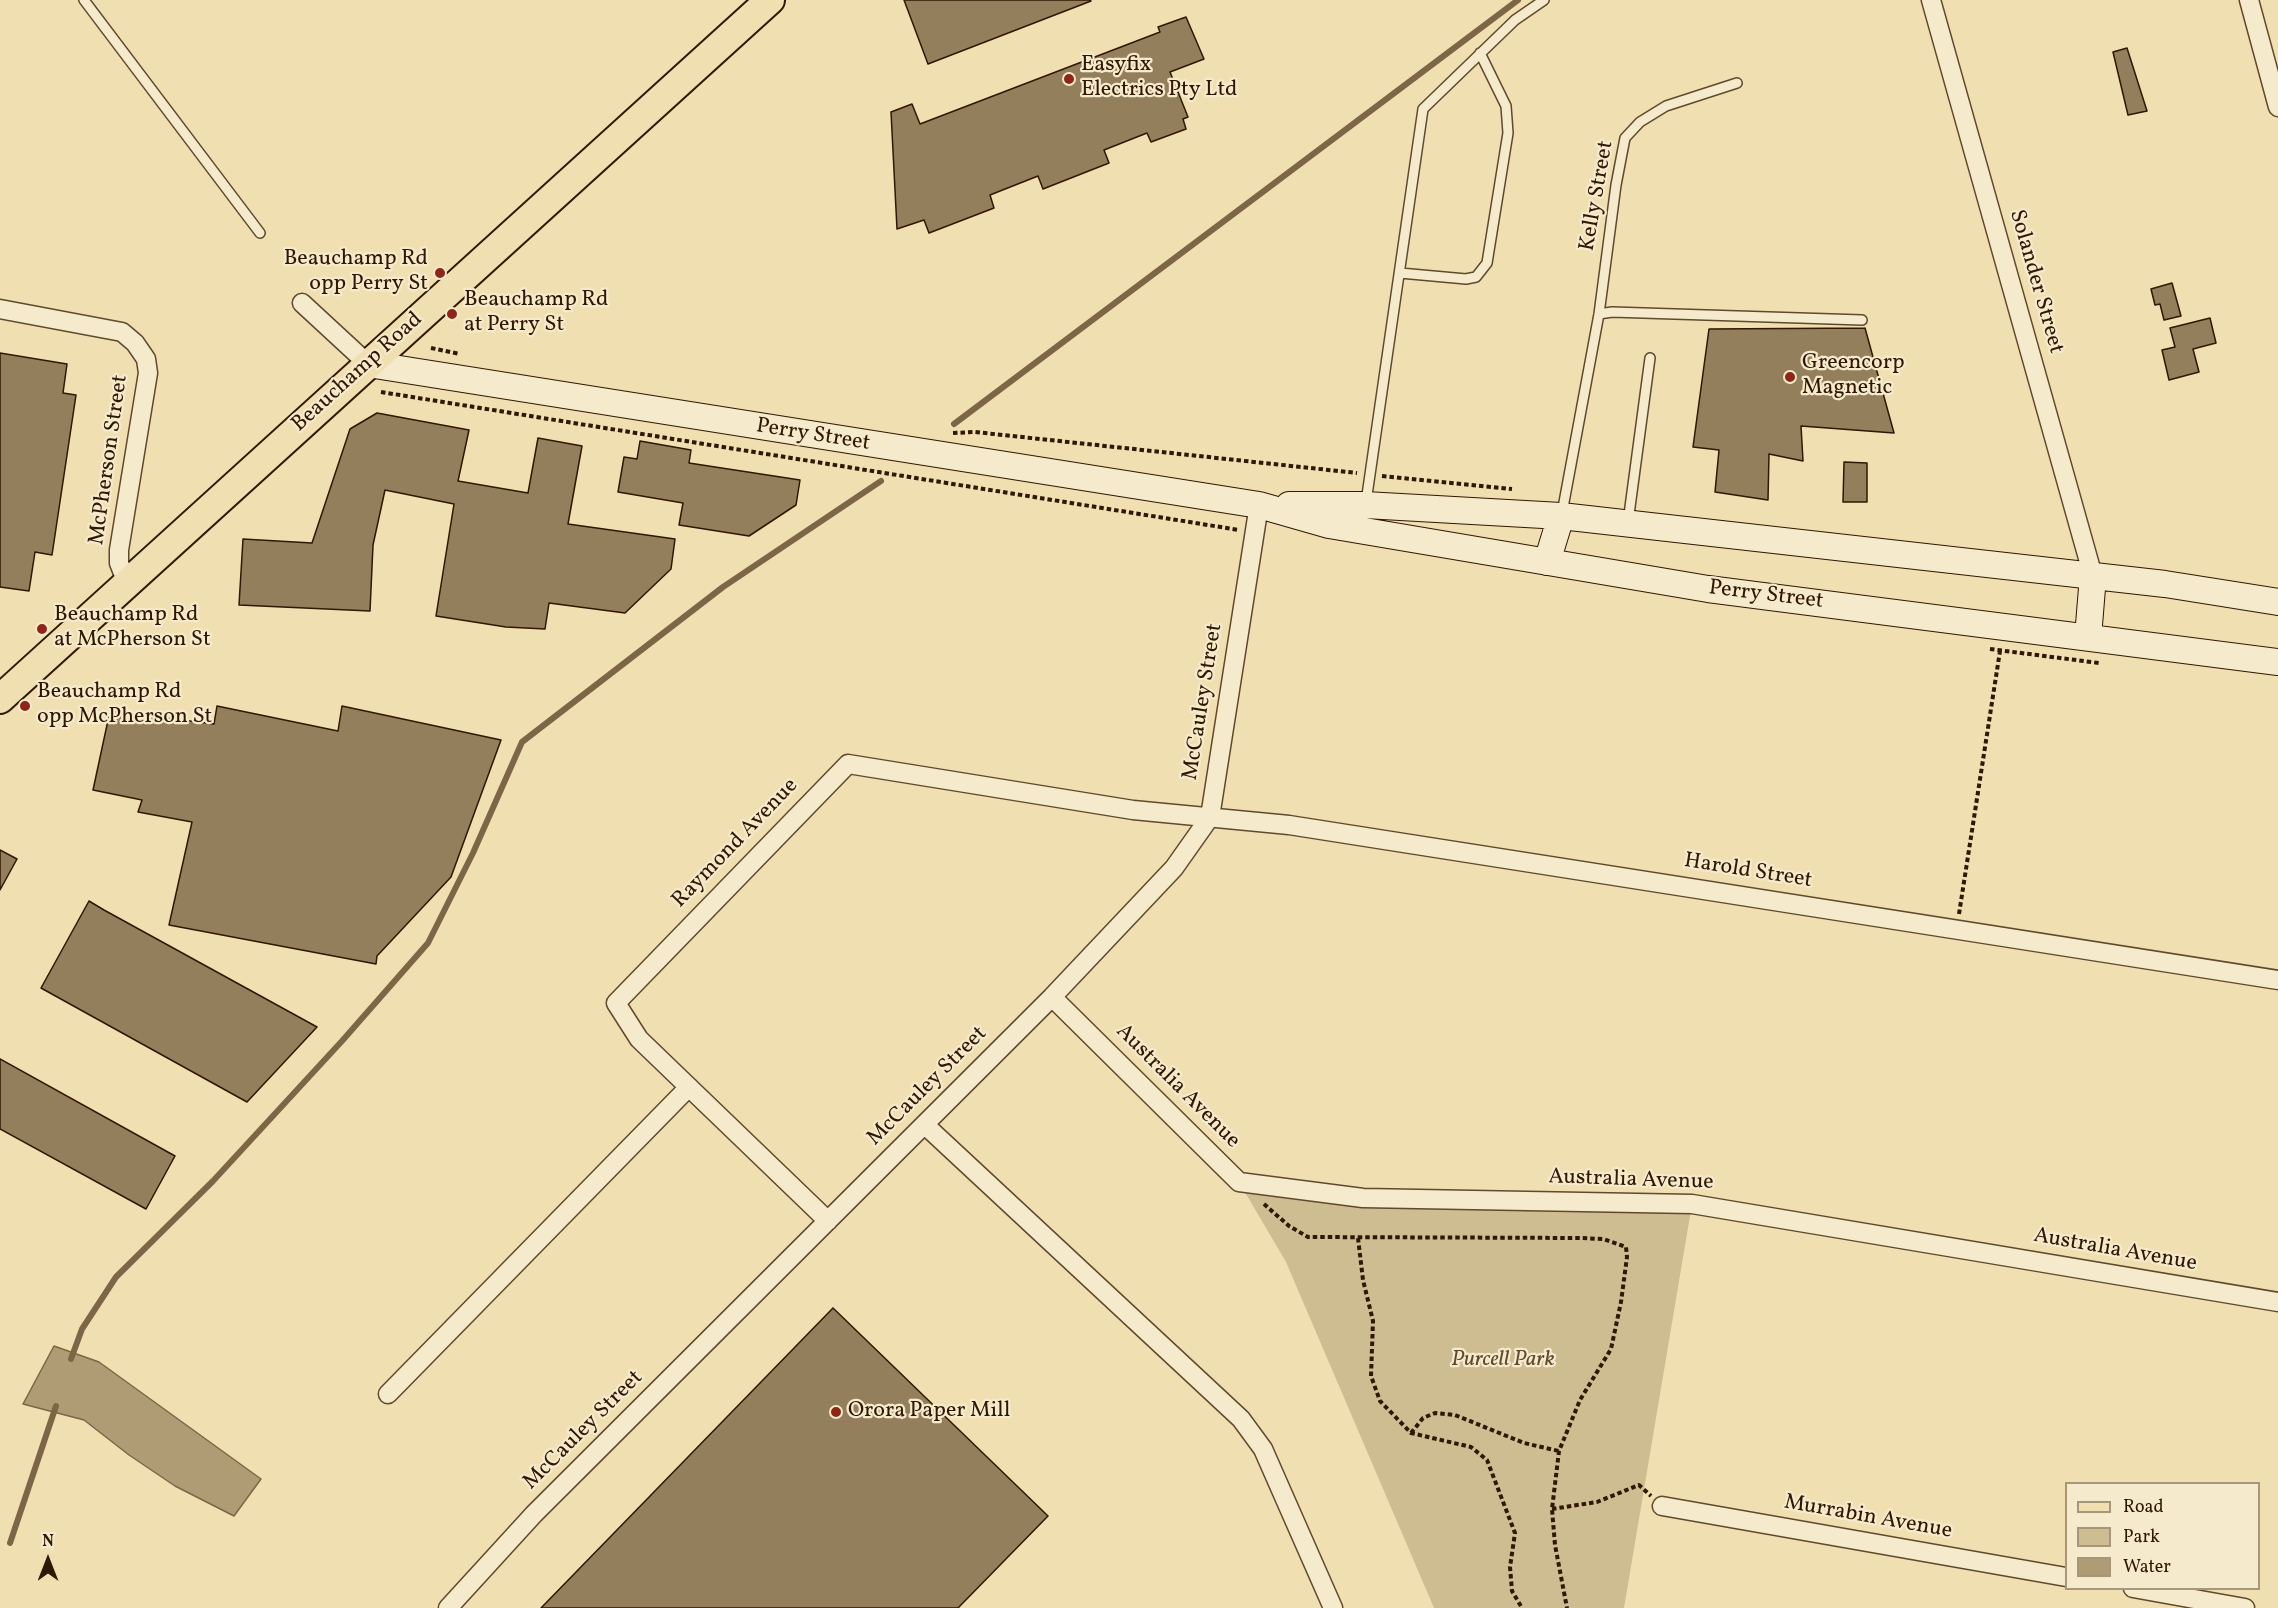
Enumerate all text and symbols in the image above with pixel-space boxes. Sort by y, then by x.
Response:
place label: Easyfix Electrics Pty Ltd [1081,53,1237,104]
marker: Easyfix Electrics Pty Ltd [1062,72,1076,86]
street label: Kelly Street [1575,139,1621,253]
street label: Solander Street [2002,207,2068,357]
place label: Beauchamp Rd opp Perry St [284,247,428,298]
marker: Beauchamp Rd opp Perry St [433,266,447,280]
place label: Beauchamp Rd at Perry St [464,288,608,340]
street label: Beauchamp Road [287,307,429,439]
marker: Beauchamp Rd at Perry St [445,307,459,321]
place label: Greencorp Magnetic [1802,351,1905,402]
marker: Greencorp Magnetic [1783,370,1797,384]
street label: McPherson Street [85,373,135,547]
street label: Perry Street [754,414,872,458]
street label: Perry Street [1707,576,1825,616]
place label: Beauchamp Rd at McPherson St [54,603,211,654]
marker: Beauchamp Rd at McPherson St [35,622,49,636]
street label: McCauley Street [1179,622,1229,782]
place label: Beauchamp Rd opp McPherson St [37,680,212,732]
marker: Beauchamp Rd opp McPherson St [18,699,32,713]
street label: Raymond Avenue [667,774,805,914]
street label: Harold Street [1682,849,1814,895]
street label: Australia Avenue [1109,1019,1245,1155]
street label: McCauley Street [863,1022,993,1152]
street label: Australia Avenue [1548,1165,1714,1197]
street label: Australia Avenue [2031,1224,2199,1278]
park label: Purcell Park [1451,1348,1555,1374]
street label: McCauley Street [519,1366,649,1496]
place label: Orora Paper Mill [848,1399,1010,1425]
marker: Orora Paper Mill [829,1405,843,1419]
legend [2065,1482,2260,1590]
street label: Murrabin Avenue [1782,1490,1954,1546]
text: Road [2123,1495,2164,1520]
text: Park [2123,1525,2160,1550]
north arrow [18,1530,78,1590]
text: N [42,1531,54,1553]
text: Water [2123,1555,2171,1580]

